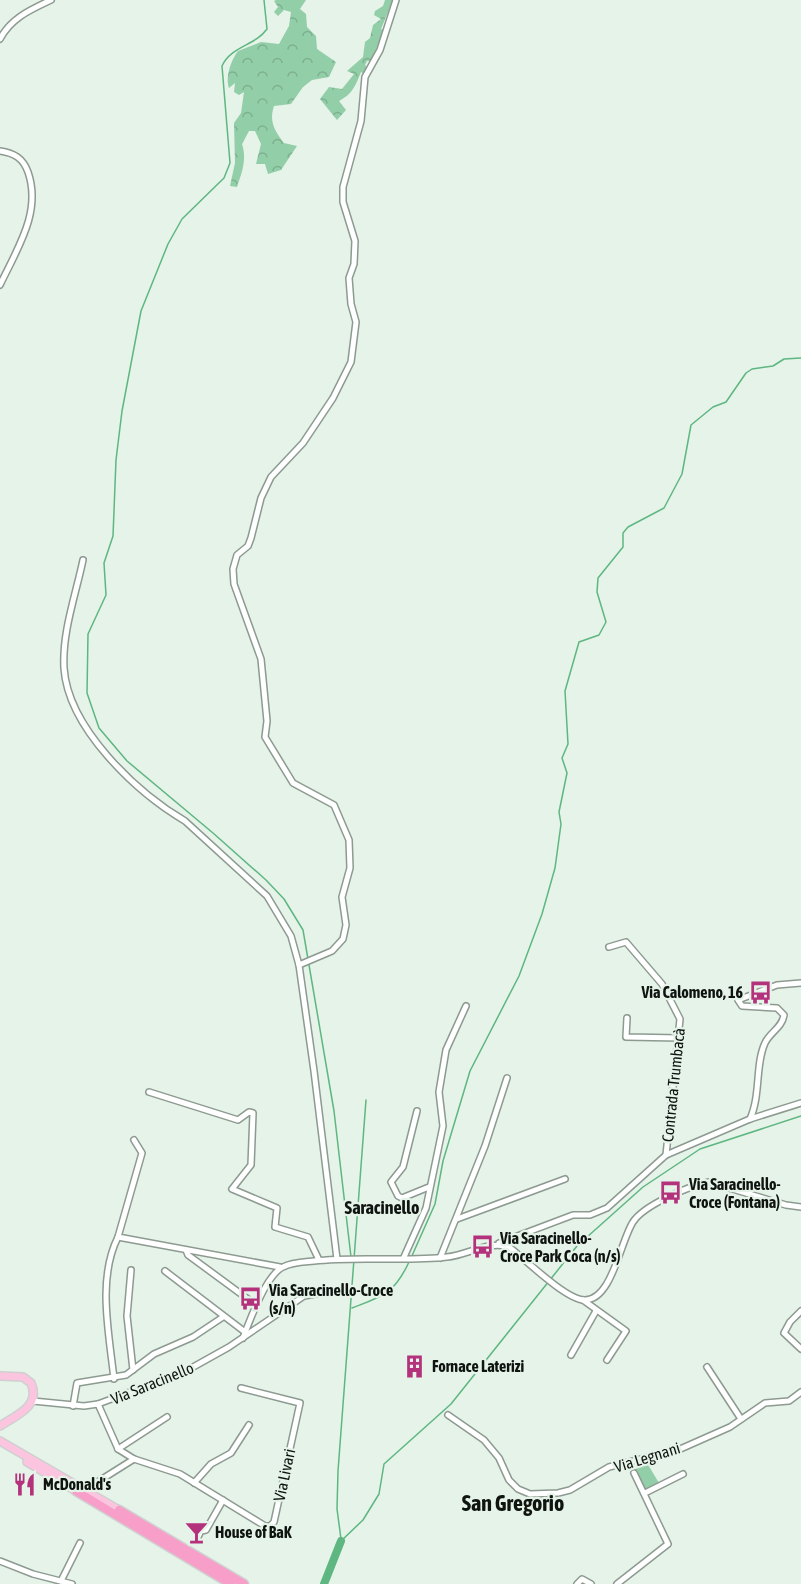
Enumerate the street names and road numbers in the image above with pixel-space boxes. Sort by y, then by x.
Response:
street label: Contrada Trumbacà [658,1027,688,1143]
street label: Via Saracinello [108,1358,196,1408]
street label: Via Legnani [612,1438,683,1477]
street label: Via Livari [270,1447,298,1503]

